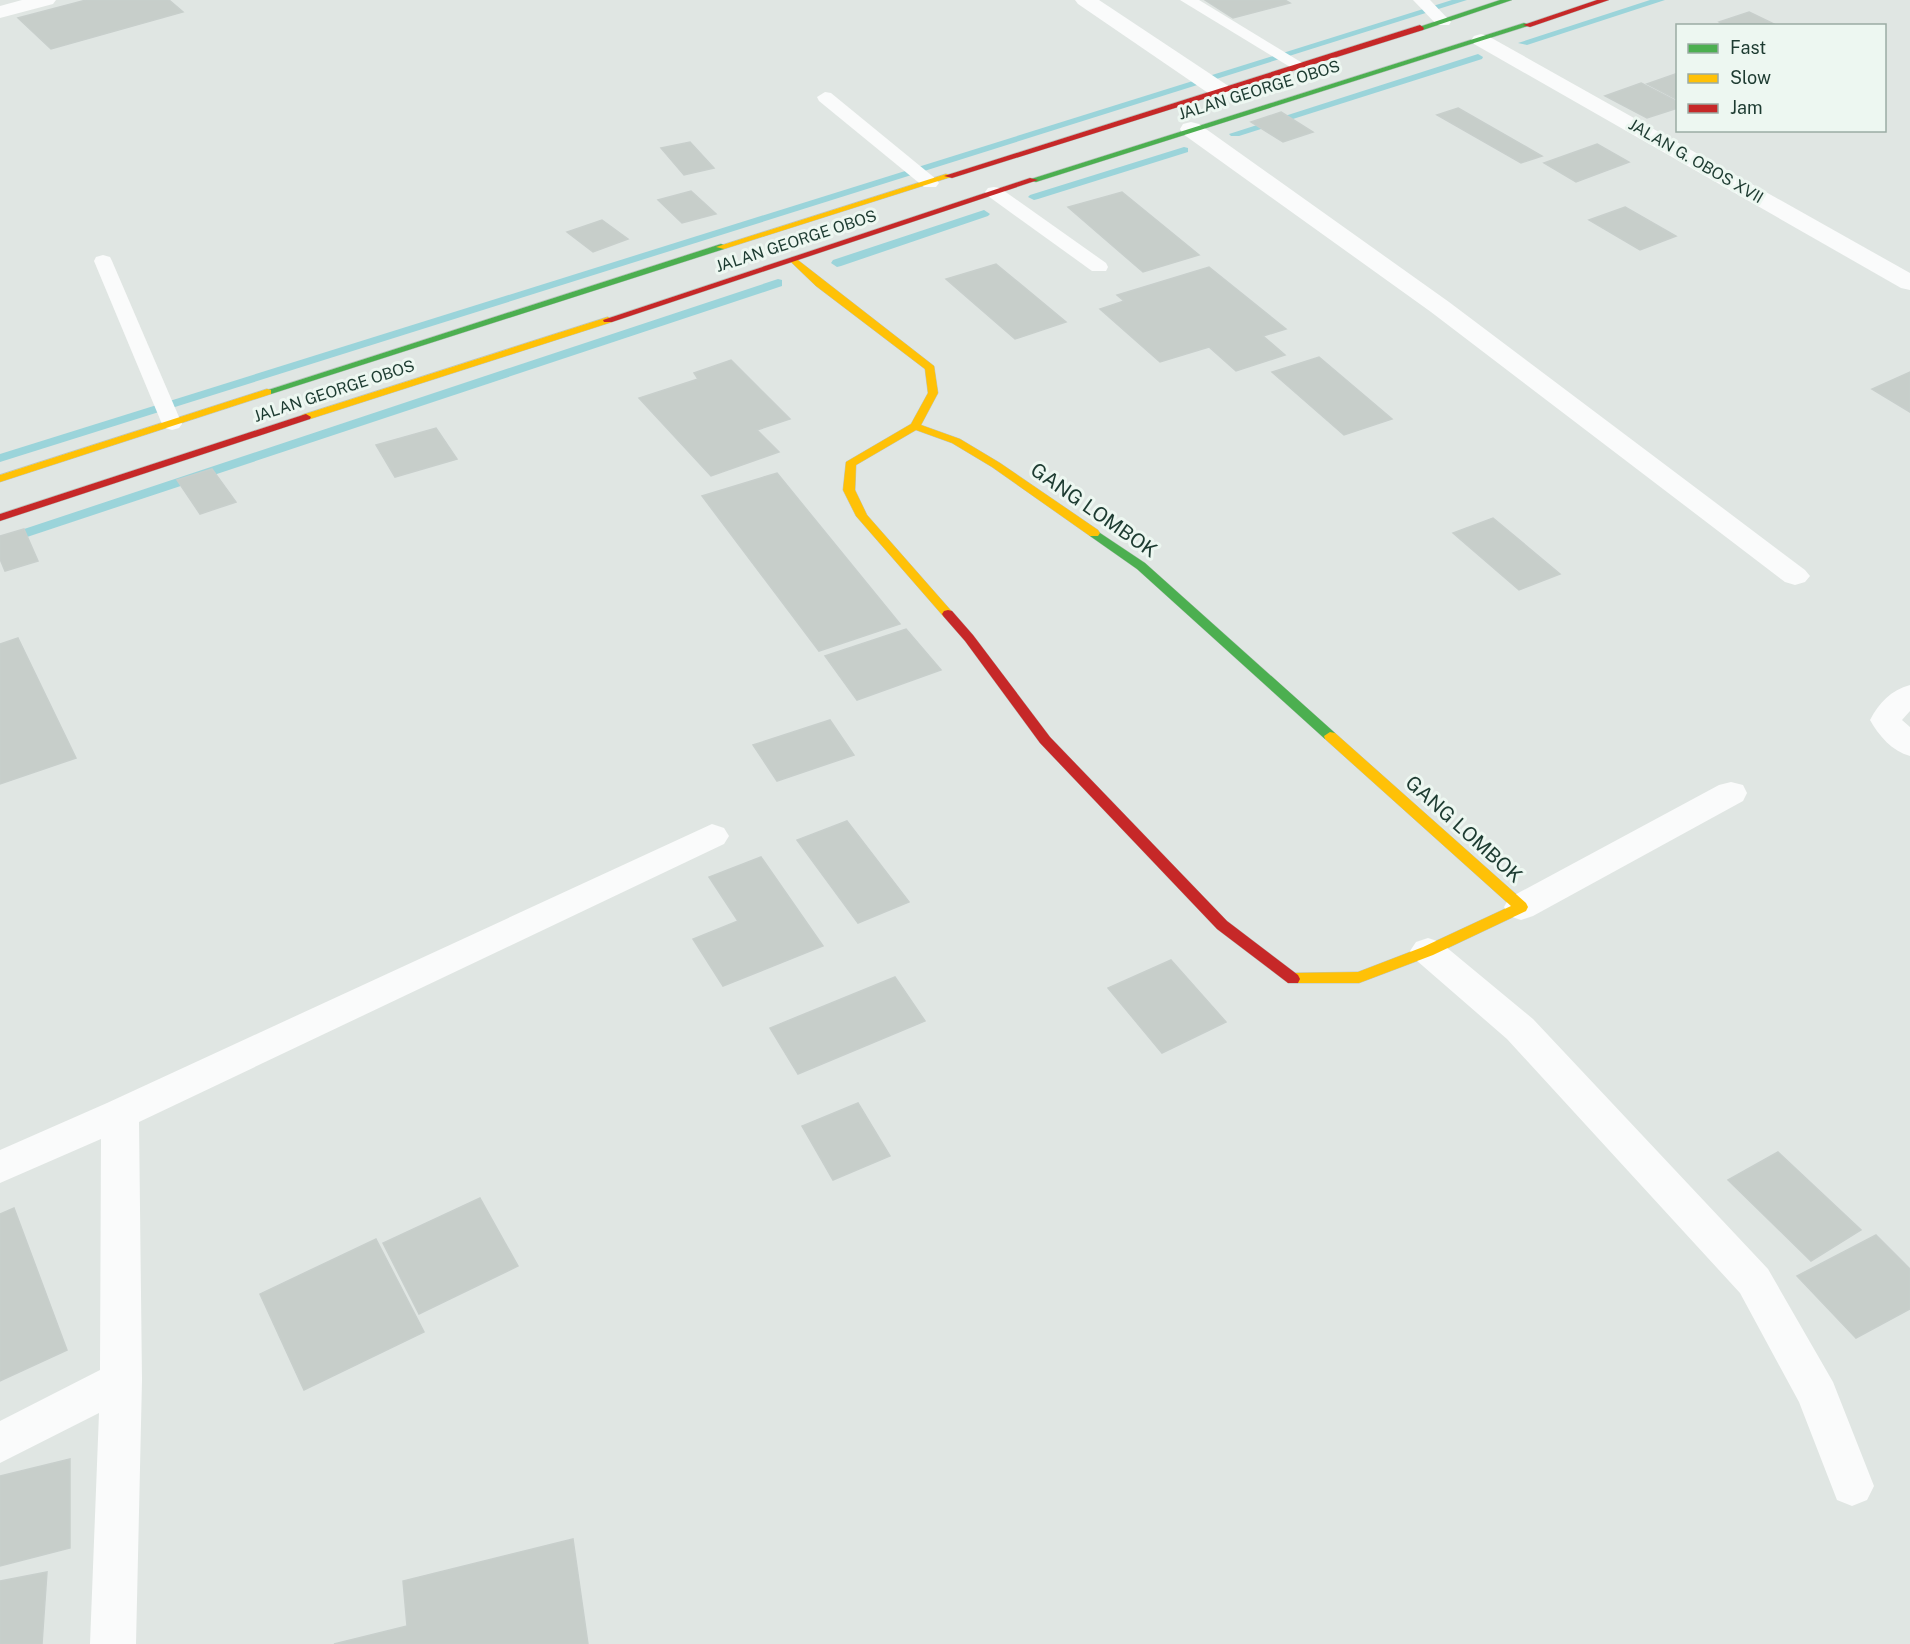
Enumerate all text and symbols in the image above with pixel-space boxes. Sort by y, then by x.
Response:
legend [1676,24,1886,132]
text: Fast [1730,37,1766,58]
street label: JALAN GEORGE OBOS [1176,56,1342,124]
text: Slow [1730,67,1771,88]
text: Jam [1730,97,1763,118]
street label: JALAN G. OBOS XVII [1625,115,1767,207]
street label: JALAN GEORGE OBOS [713,206,879,276]
street label: JALAN GEORGE OBOS [251,356,417,426]
street label: GANG LOMBOK [1026,458,1162,562]
street label: GANG LOMBOK [1401,770,1527,888]

